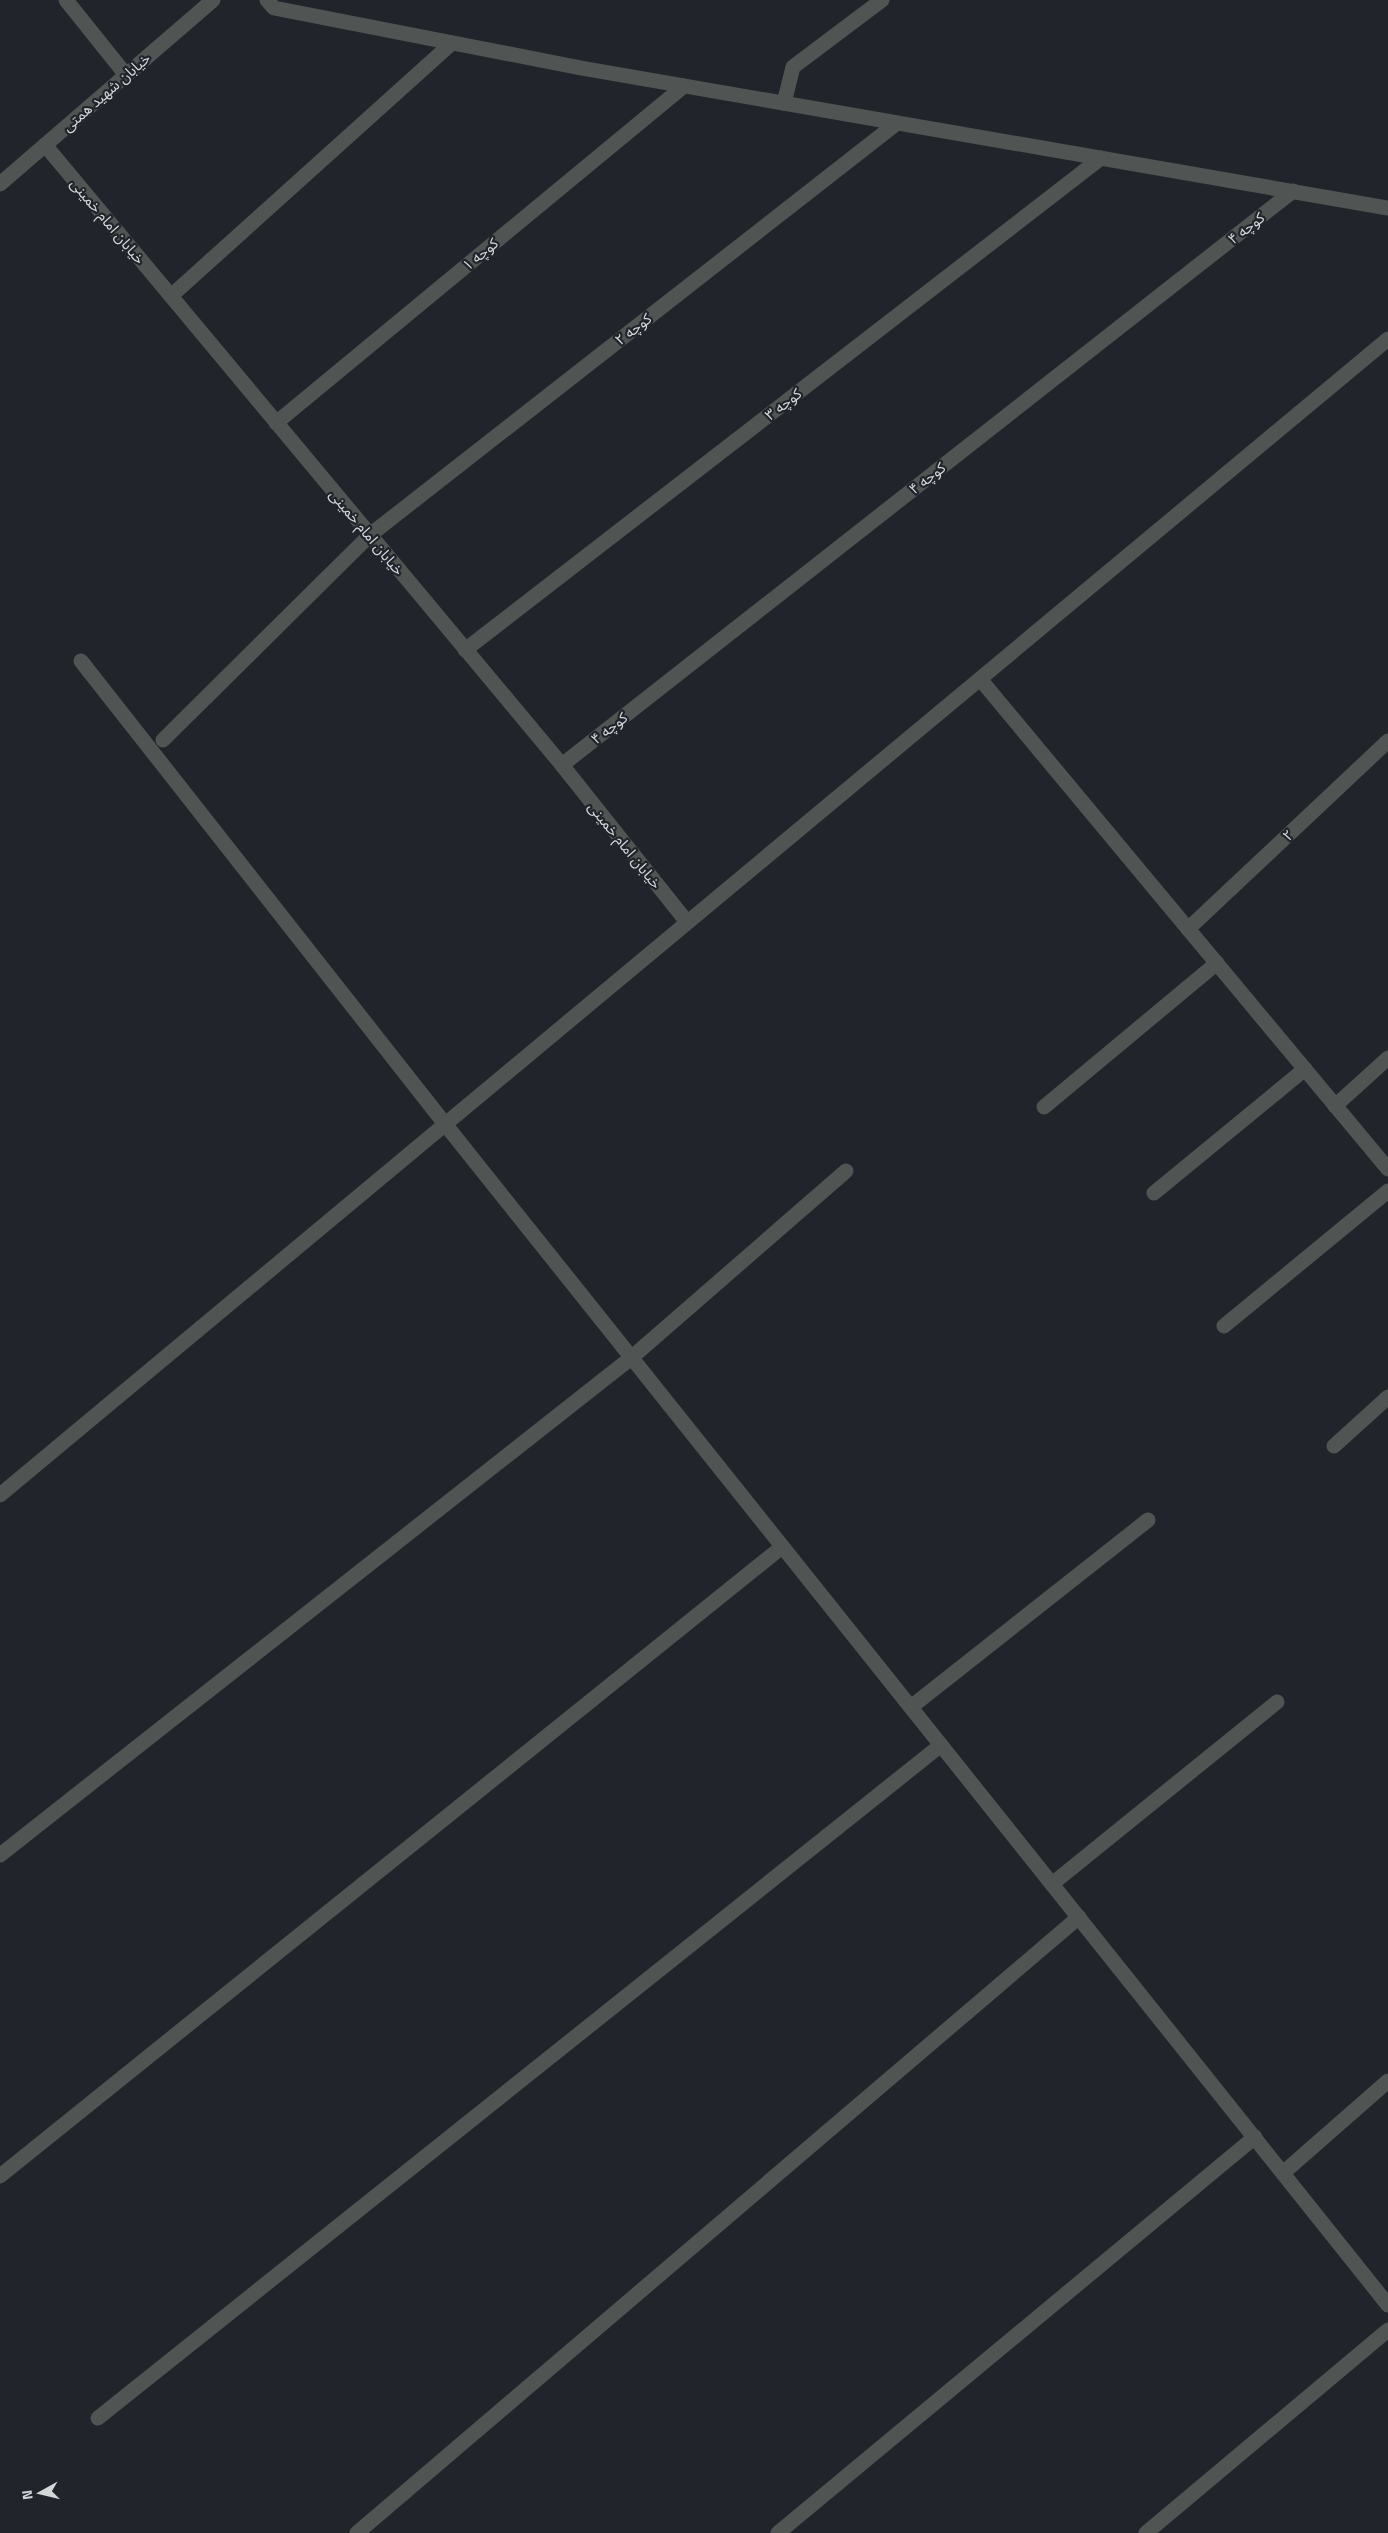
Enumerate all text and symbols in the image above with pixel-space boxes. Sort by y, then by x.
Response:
street label: خیابان شهید همتی [57,47,156,137]
street label: خیابان امام خمینی [65,173,151,269]
street label: کوچه ۴ [1223,206,1270,250]
street label: کوچه ۱ [457,231,504,276]
street label: کوچه ۲ [610,307,657,351]
street label: کوچه ۳ [760,382,807,426]
street label: کوچه ۴ [904,456,951,500]
street label: خیابان امام خمینی [324,484,410,580]
street label: کوچه ۴ [586,706,633,750]
street label: خیابان امام خمینی [583,796,668,894]
street label: ۲ [1277,824,1299,846]
north arrow [15,2468,65,2518]
text: N [16,2489,38,2501]

